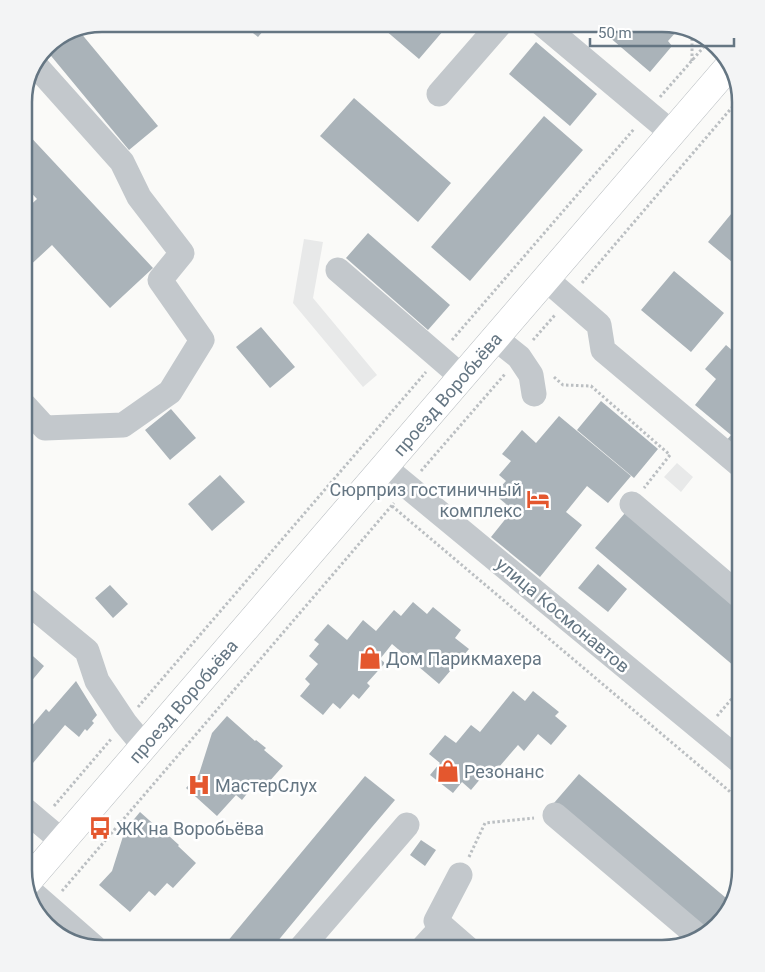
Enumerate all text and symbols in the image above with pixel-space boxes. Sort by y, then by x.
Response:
scale bar [590,15,734,47]
text: 50 m [598,24,632,42]
street label: проезд Воробьёва [388,328,506,460]
place label: Сюрприз гостиничный комплекс [330,479,522,521]
hotel icon: Сюрприз гостиничный комплекс [525,486,551,512]
street label: улица Космонавтов [492,553,634,677]
street label: проезд Воробьёва [124,635,242,767]
shop icon: Дом Парикмахера [357,645,383,671]
place label: Дом Парикмахера [386,648,542,669]
shop icon: Резонанс [435,758,461,784]
place label: Резонанс [464,761,544,782]
hospital icon: МастерСлух [186,772,212,798]
place label: МастерСлух [215,775,317,796]
bus stop icon: ЖК на Воробьёва [87,815,113,841]
place label: ЖК на Воробьёва [116,818,264,839]

